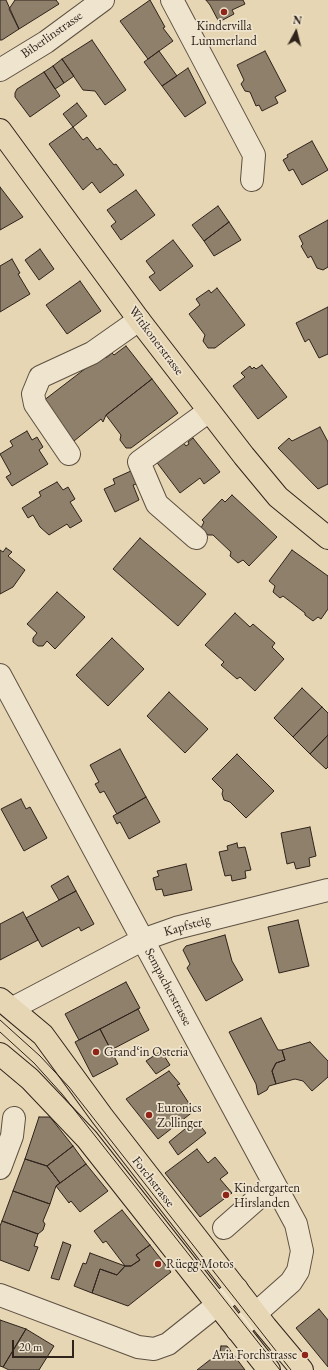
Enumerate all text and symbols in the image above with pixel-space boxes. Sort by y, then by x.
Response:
marker: Kindervilla Lummerland [219,7,229,17]
street label: Biberlinstrasse [18,8,86,62]
north arrow [276,12,316,52]
text: N [292,13,303,28]
place label: Kindervilla Lummerland [191,18,257,49]
street label: Witikonerstrasse [125,303,187,379]
street label: Kapfsteig [162,912,212,940]
street label: Sempacherstrasse [141,946,195,1028]
place label: Grand‘in Osteria [104,1044,188,1060]
marker: Grand‘in Osteria [91,1047,101,1057]
place label: Euronics Zollinger [157,1100,202,1131]
marker: Euronics Zollinger [144,1110,154,1120]
street label: Forchstrasse [128,1153,178,1211]
place label: Kindergarten Hirslanden [234,1180,300,1211]
marker: Kindergarten Hirslanden [221,1190,231,1200]
place label: Rüegg Motos [166,1256,234,1272]
marker: Rüegg Motos [153,1259,163,1269]
scale bar [14,1332,76,1358]
text: 20 m [19,1339,42,1355]
place label: Avia Forchstrasse [212,1347,297,1363]
marker: Avia Forchstrasse [300,1350,310,1360]

